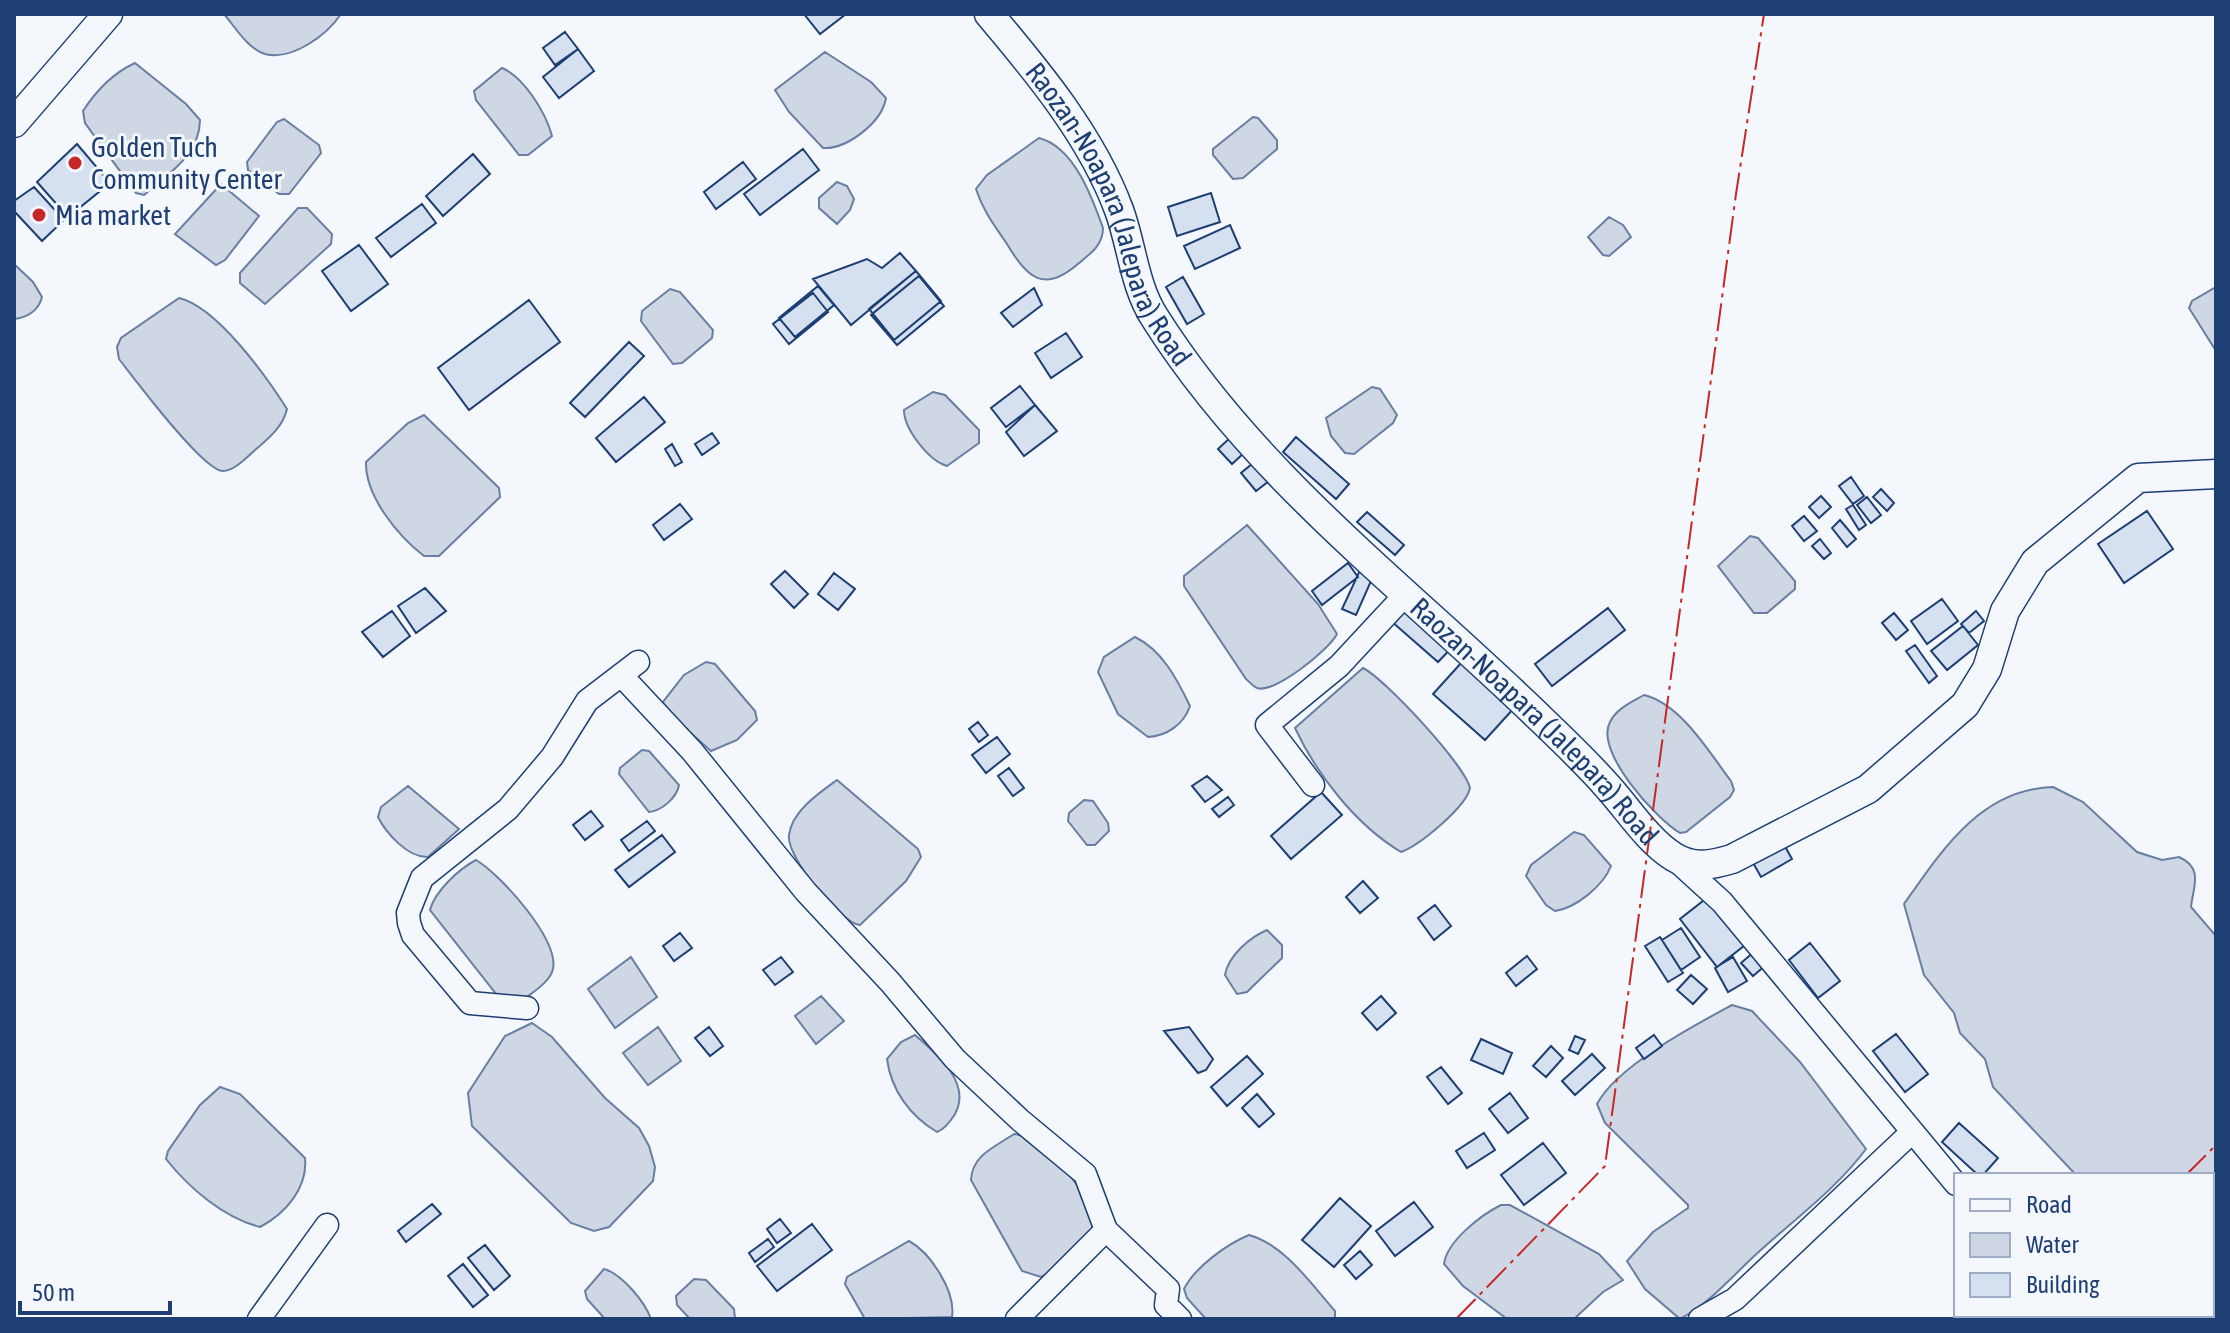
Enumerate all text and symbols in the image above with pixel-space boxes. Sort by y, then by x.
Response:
street label: Raozan-Noapara (Jalepara) Road [1019,56,1198,372]
place label: Golden Tuch Community Center [91,131,282,195]
marker: Golden Tuch Community Center [66,154,84,172]
place label: Mia market [55,199,171,231]
marker: Mia market [30,206,48,224]
street label: Raozan-Noapara (Jalepara) Road [1404,591,1665,851]
legend [1954,1173,2214,1317]
text: Road [2026,1191,2072,1218]
text: Water [2026,1231,2079,1258]
scale bar [20,1265,170,1315]
text: Building [2026,1271,2100,1298]
text: 50 m [32,1279,75,1306]

